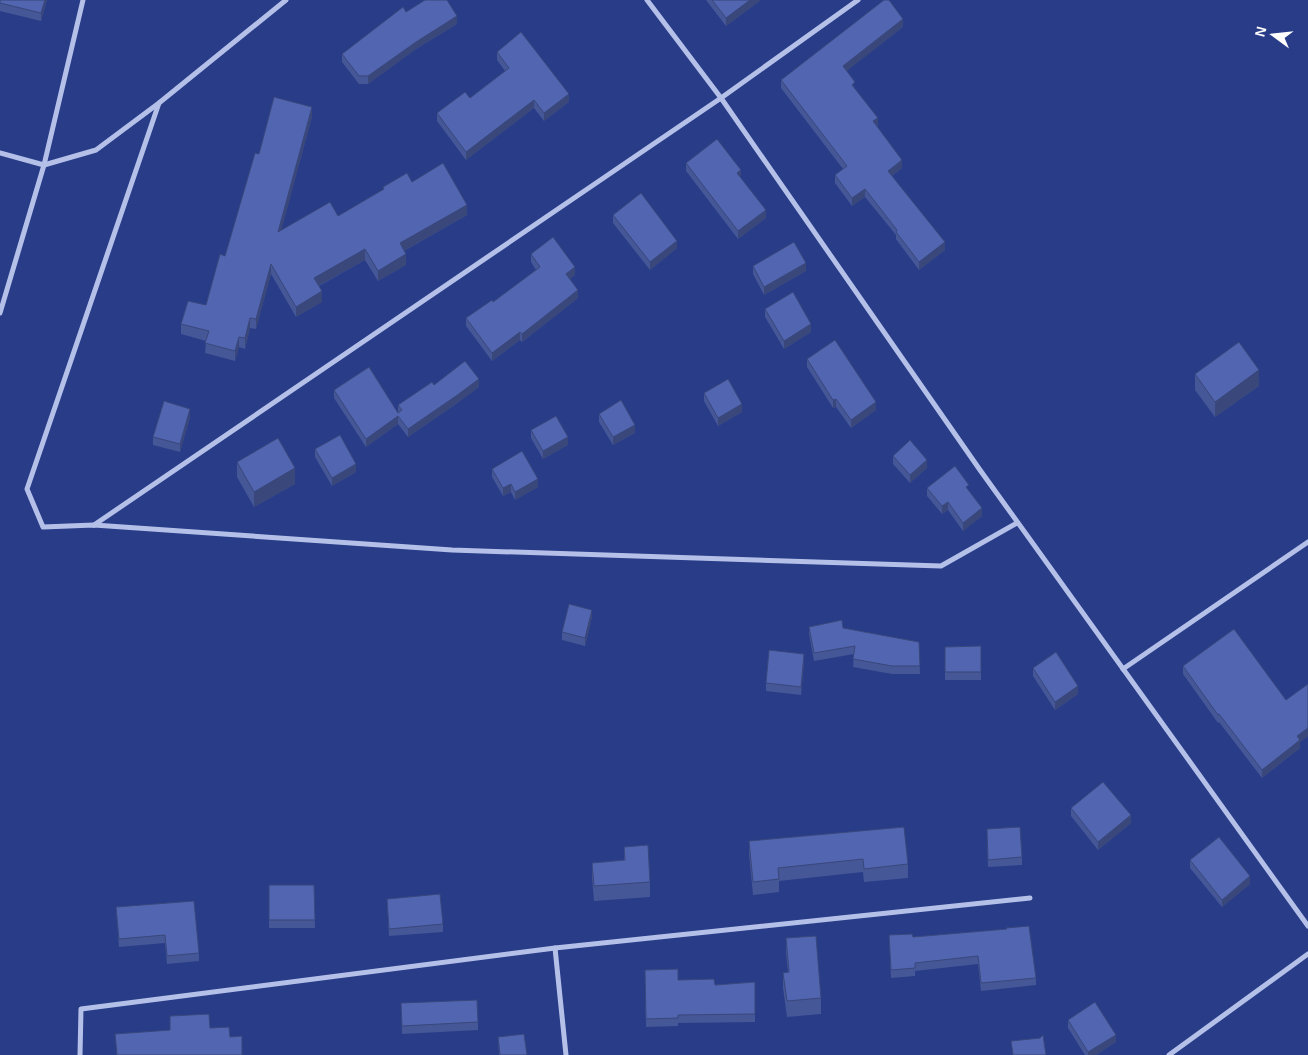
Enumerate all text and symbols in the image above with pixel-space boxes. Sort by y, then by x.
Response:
north arrow [1248,10,1298,60]
text: N [1251,25,1269,39]

